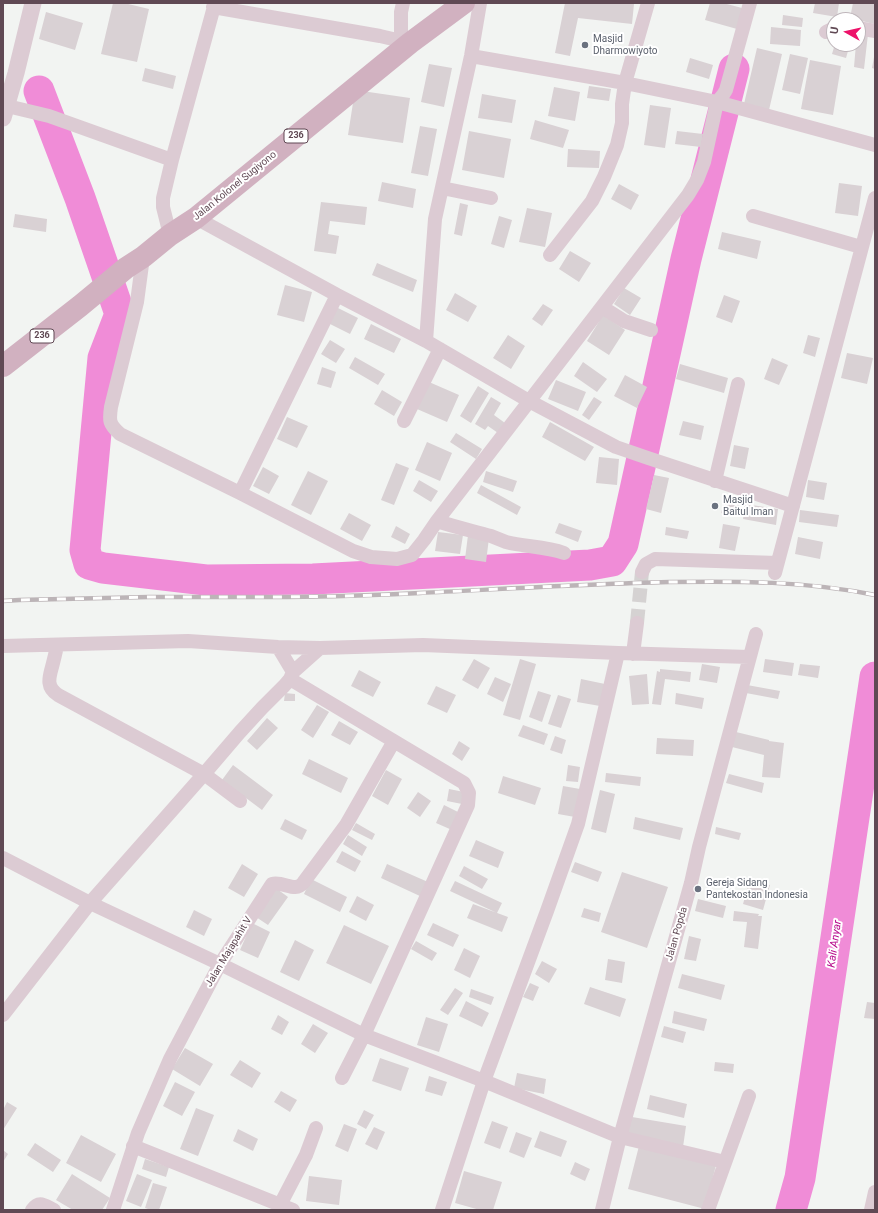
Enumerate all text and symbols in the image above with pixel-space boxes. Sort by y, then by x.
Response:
north arrow [826,12,866,52]
text: U [828,26,842,35]
place label: Masjid Dharmowiyoto [593,33,658,56]
marker: Masjid Dharmowiyoto [580,40,590,50]
road number: 236 [284,129,308,143]
street label: Jalan Kolonel Sugiyono [191,149,279,223]
road number: 236 [30,329,54,343]
place label: Masjid Baitul Iman [723,494,773,518]
marker: Masjid Baitul Iman [710,501,720,511]
place label: Gereja Sidang Pantekostan Indonesia [706,877,808,900]
marker: Gereja Sidang Pantekostan Indonesia [693,884,703,894]
street label: Jalan Popda [664,906,690,962]
street label: Jalan Majapahit V [203,915,255,989]
water label: Kali Anyar [825,919,845,969]

